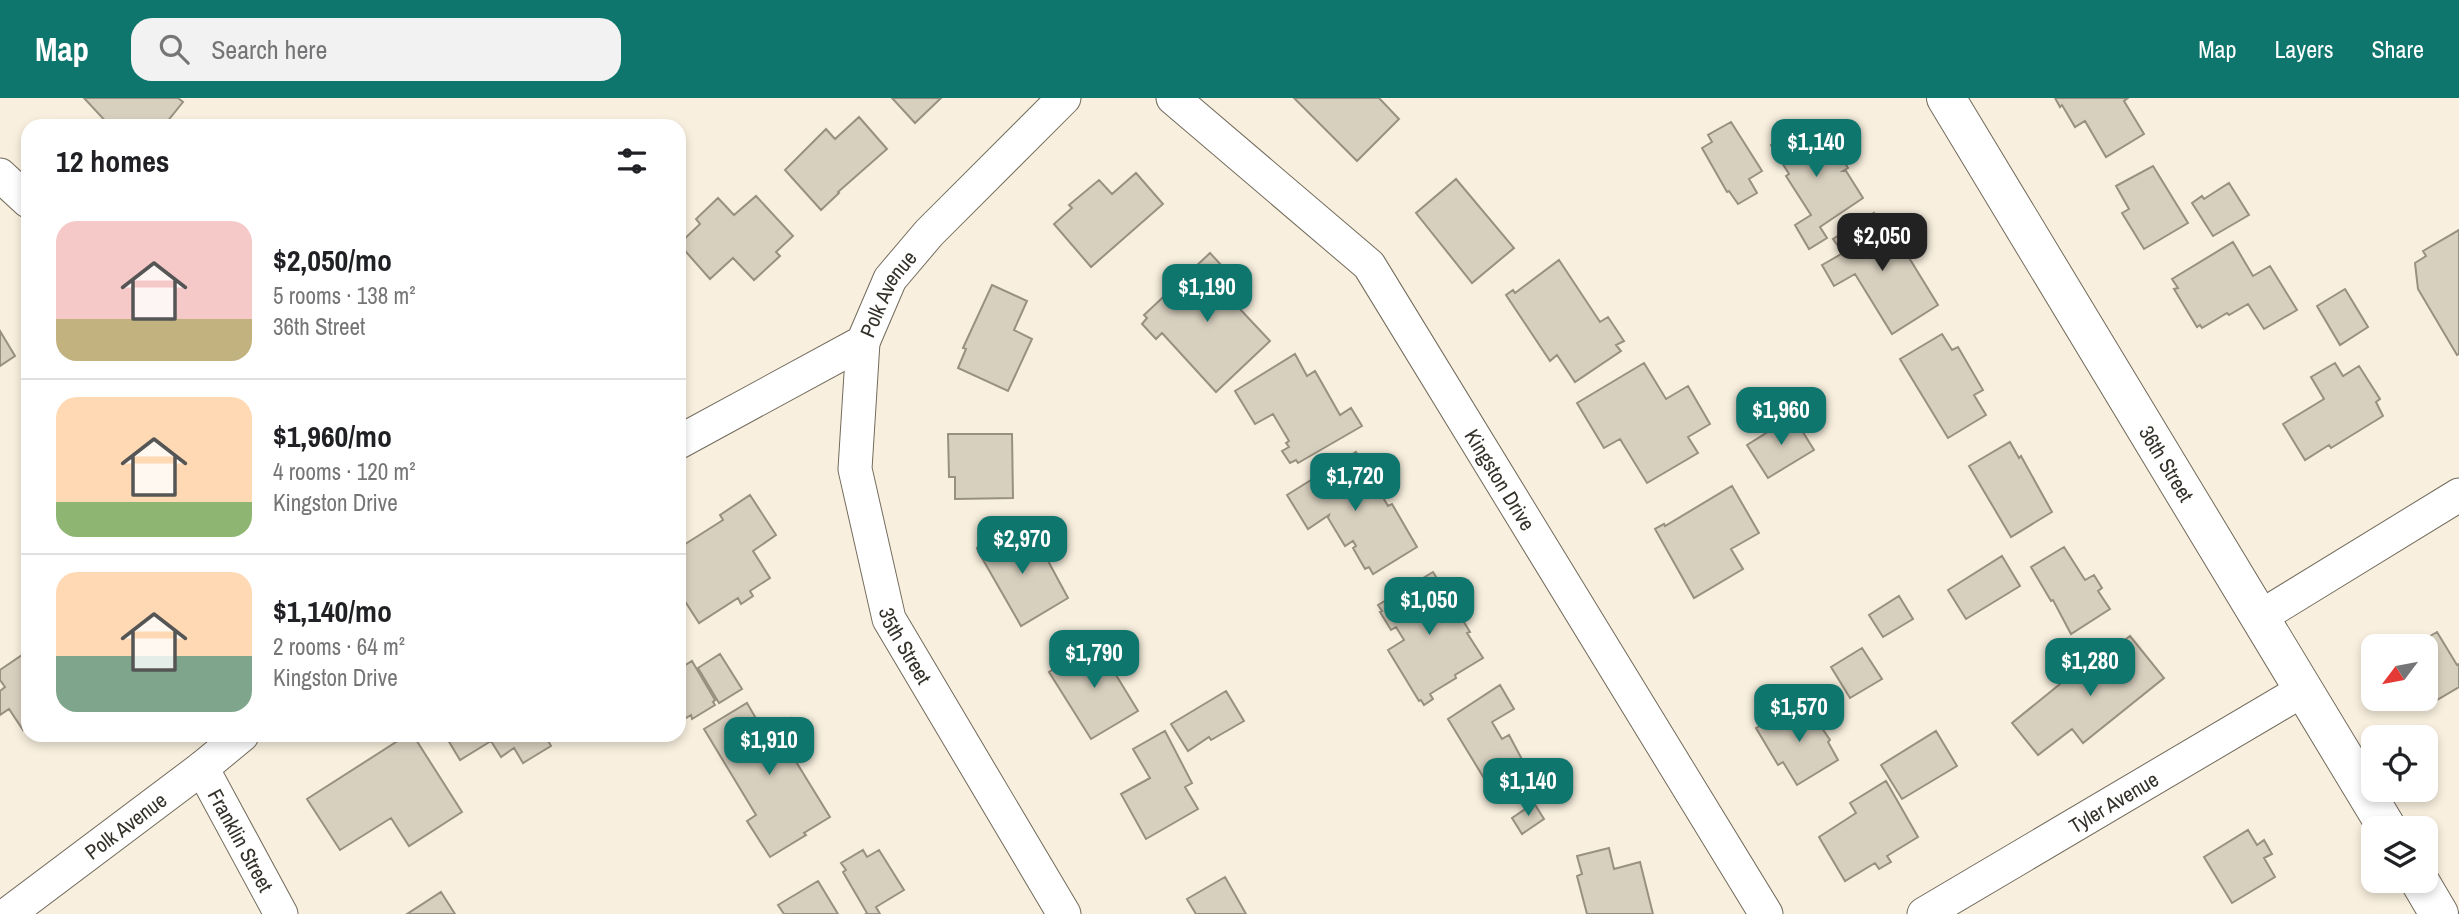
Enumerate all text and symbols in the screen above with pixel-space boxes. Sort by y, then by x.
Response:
search box [131,18,621,81]
text: Map [35,27,89,71]
icon: search [155,30,193,68]
text: Search here [211,32,327,67]
text: Map [2198,33,2236,65]
text: Layers [2274,33,2333,65]
text: Share [2371,33,2424,65]
pin: $1,140 [1759,120,1873,179]
text: $1,140 [1787,126,1845,157]
text: 12 homes [56,141,170,181]
icon: filters [613,142,651,180]
pin: $2,050 [1825,214,1939,273]
text: $2,050 [1853,220,1911,251]
text: $2,050/mo [273,240,392,280]
street label: Polk Avenue [852,244,923,341]
icon: home [112,249,196,333]
pin: $1,190 [1150,264,1264,324]
text: $1,190 [1178,271,1236,302]
text: 5 rooms · 138 m² [273,280,416,311]
text: 36th Street [273,311,365,342]
pin: $1,960 [1724,388,1838,447]
text: $1,960 [1752,394,1810,425]
text: $1,960/mo [273,416,392,456]
street label: 36th Street [2133,420,2201,507]
street label: Kingston Drive [1458,423,1542,536]
icon: home [112,425,196,509]
pin: $1,720 [1298,454,1412,513]
text: 4 rooms · 120 m² [273,456,416,487]
text: $1,720 [1326,460,1384,491]
text: Kingston Drive [273,487,398,518]
pin: $2,970 [965,517,1079,576]
text: $2,970 [993,523,1051,554]
pin: $1,050 [1372,578,1486,637]
text: $1,050 [1400,584,1458,615]
text: $1,140/mo [273,591,392,631]
icon: home [112,600,196,684]
street label: 35th Street [872,605,939,689]
pin: $1,790 [1037,630,1151,690]
text: 2 rooms · 64 m² [273,631,405,662]
north arrow [2361,634,2438,710]
map controls [2361,634,2438,893]
text: $1,790 [1065,637,1123,668]
pin: $1,280 [2033,638,2147,698]
text: $1,280 [2061,645,2119,676]
text: Kingston Drive [273,662,398,693]
pin: $1,570 [1742,684,1856,744]
text: $1,570 [1770,691,1828,722]
pin: $1,910 [712,718,826,777]
text: $1,910 [740,724,798,755]
button: locate [2361,725,2438,802]
pin: $1,140 [1471,758,1585,818]
street label: Tyler Avenue [2063,764,2164,840]
text: $1,140 [1499,765,1557,796]
street label: Franklin Street [201,784,281,897]
street label: Polk Avenue [79,785,172,866]
button: layers [2361,816,2438,893]

